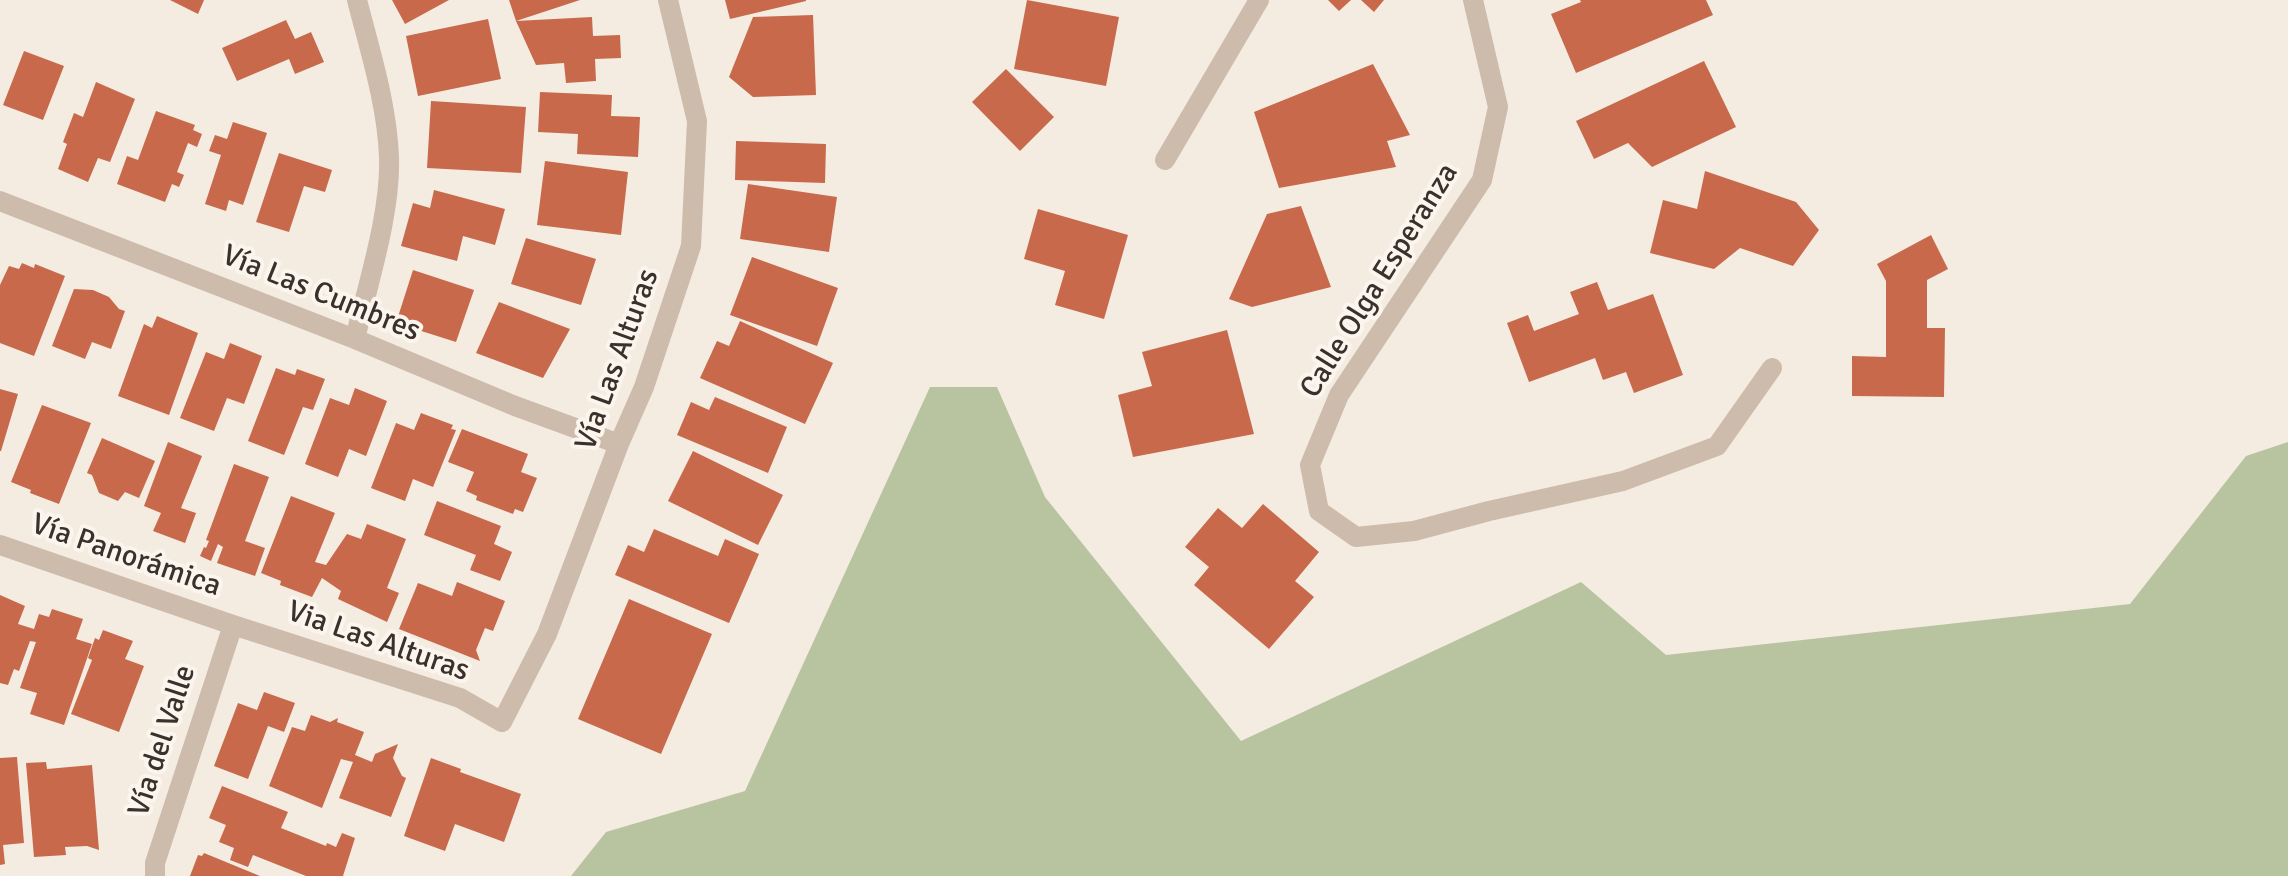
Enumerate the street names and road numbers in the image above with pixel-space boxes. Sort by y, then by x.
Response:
street label: Calle Olga Esperanza [1293,157,1467,405]
street label: Vía Las Cumbres [217,238,425,350]
street label: Vía Las Alturas [569,265,667,455]
street label: Vía Panorámica [26,507,226,605]
street label: Via Las Alturas [282,594,474,690]
street label: Vía del Valle [122,661,204,821]

